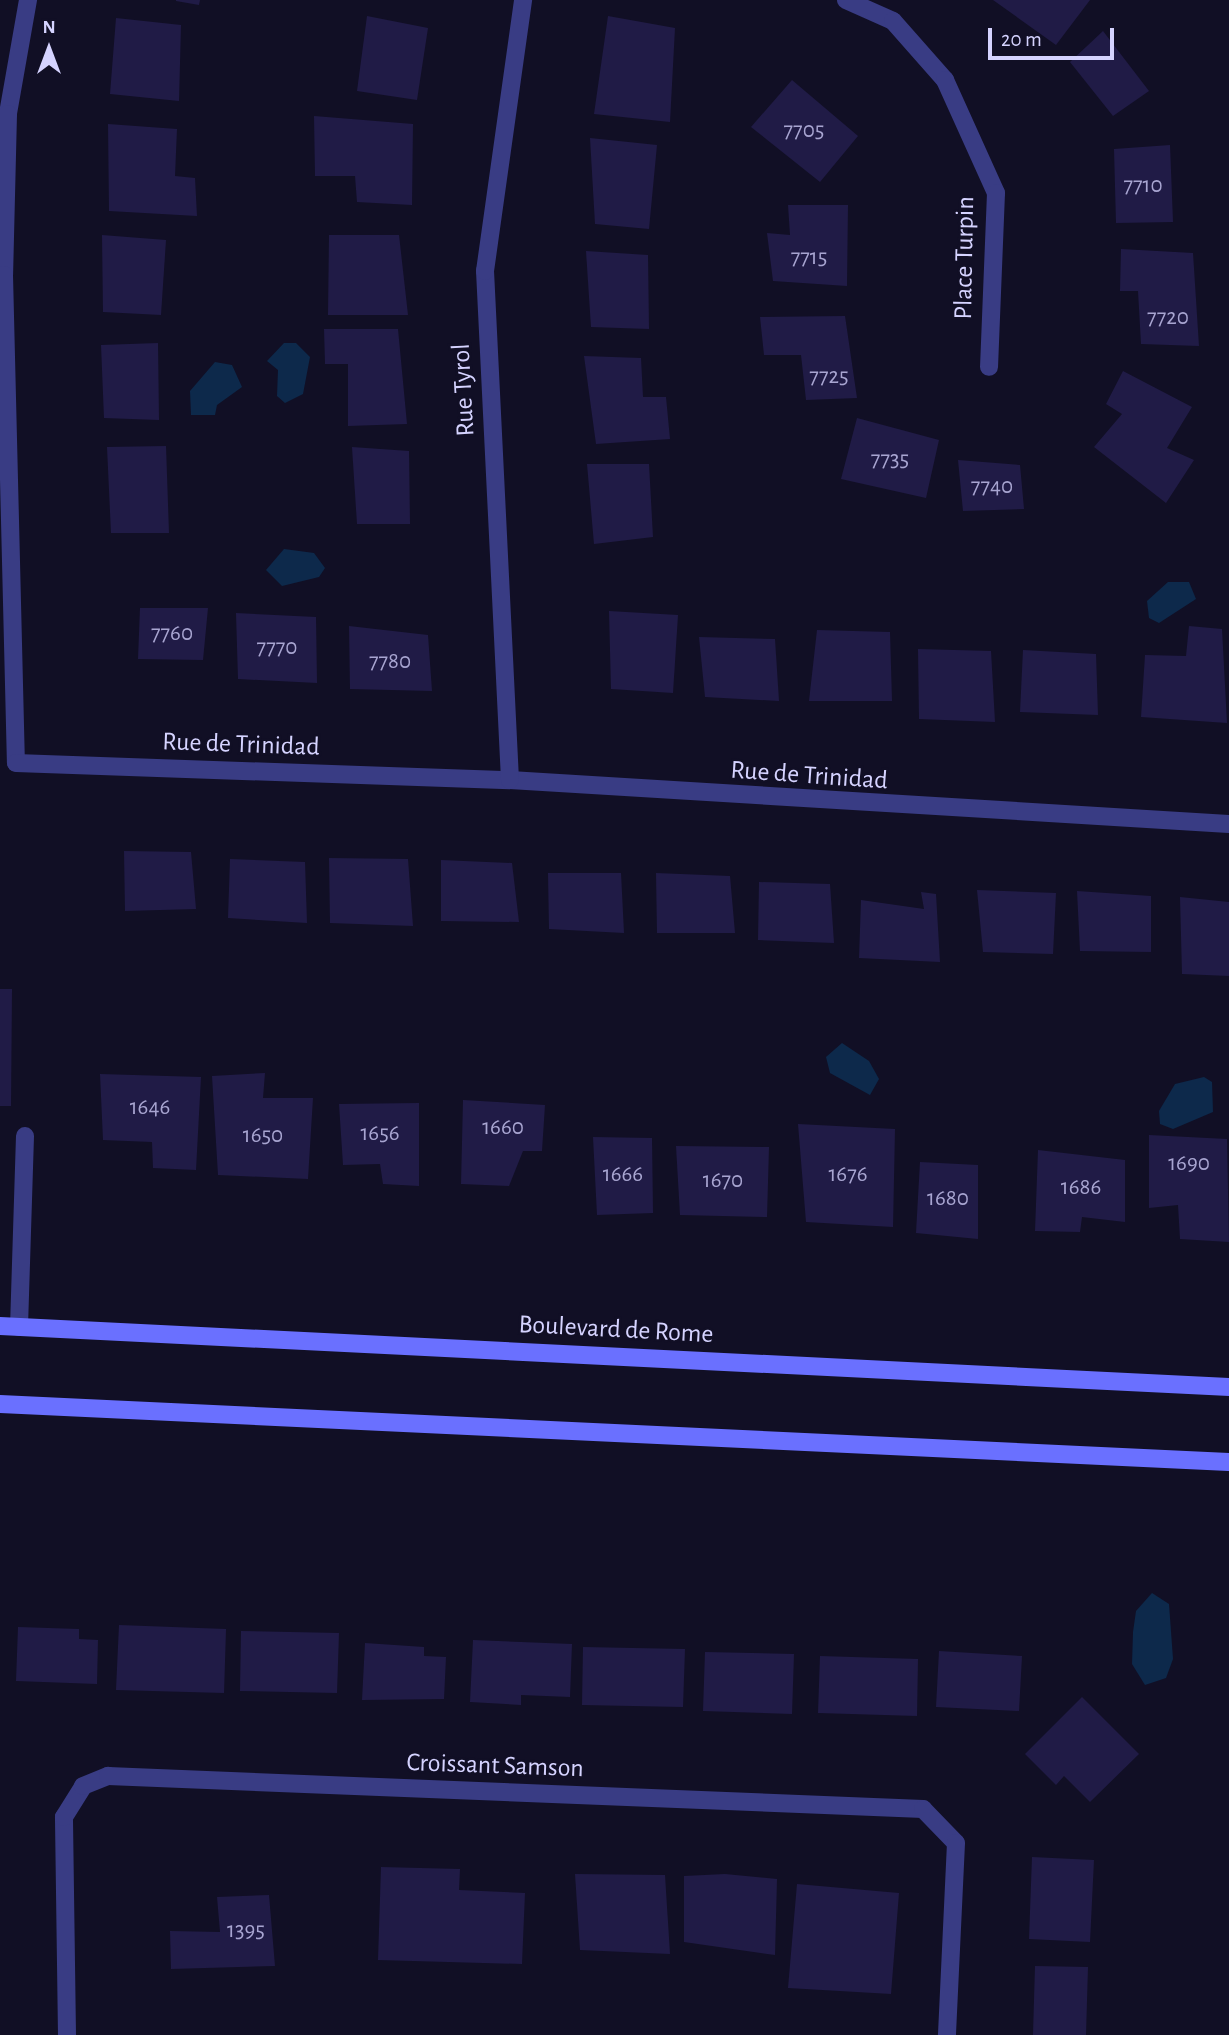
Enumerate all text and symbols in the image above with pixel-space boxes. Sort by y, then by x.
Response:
north arrow [14,14,84,84]
scale bar [991,14,1117,58]
text: N [42,18,56,37]
text: 20 m [1001,29,1042,50]
house number: 7705 [784,117,824,145]
house number: 7710 [1123,172,1163,200]
street label: Place Turpin [948,196,982,320]
house number: 7715 [791,244,827,272]
house number: 7720 [1147,304,1189,332]
street label: Rue Tyrol [446,343,482,437]
house number: 7725 [809,363,849,391]
house number: 7735 [871,446,909,474]
house number: 7740 [971,473,1013,501]
house number: 7760 [151,620,193,648]
house number: 7770 [257,634,297,662]
house number: 7780 [369,648,411,676]
street label: Rue de Trinidad [162,727,320,763]
street label: Rue de Trinidad [729,755,889,797]
house number: 1646 [130,1094,170,1122]
house number: 1660 [482,1114,524,1142]
house number: 1656 [360,1120,400,1148]
house number: 1650 [243,1122,283,1150]
house number: 1690 [1168,1150,1210,1178]
house number: 1666 [603,1161,643,1189]
house number: 1676 [828,1161,868,1189]
house number: 1670 [703,1167,743,1195]
house number: 1686 [1061,1174,1101,1202]
house number: 1680 [927,1185,969,1213]
street label: Boulevard de Rome [518,1309,714,1351]
street label: Croissant Samson [406,1747,584,1785]
house number: 1395 [227,1917,265,1945]

